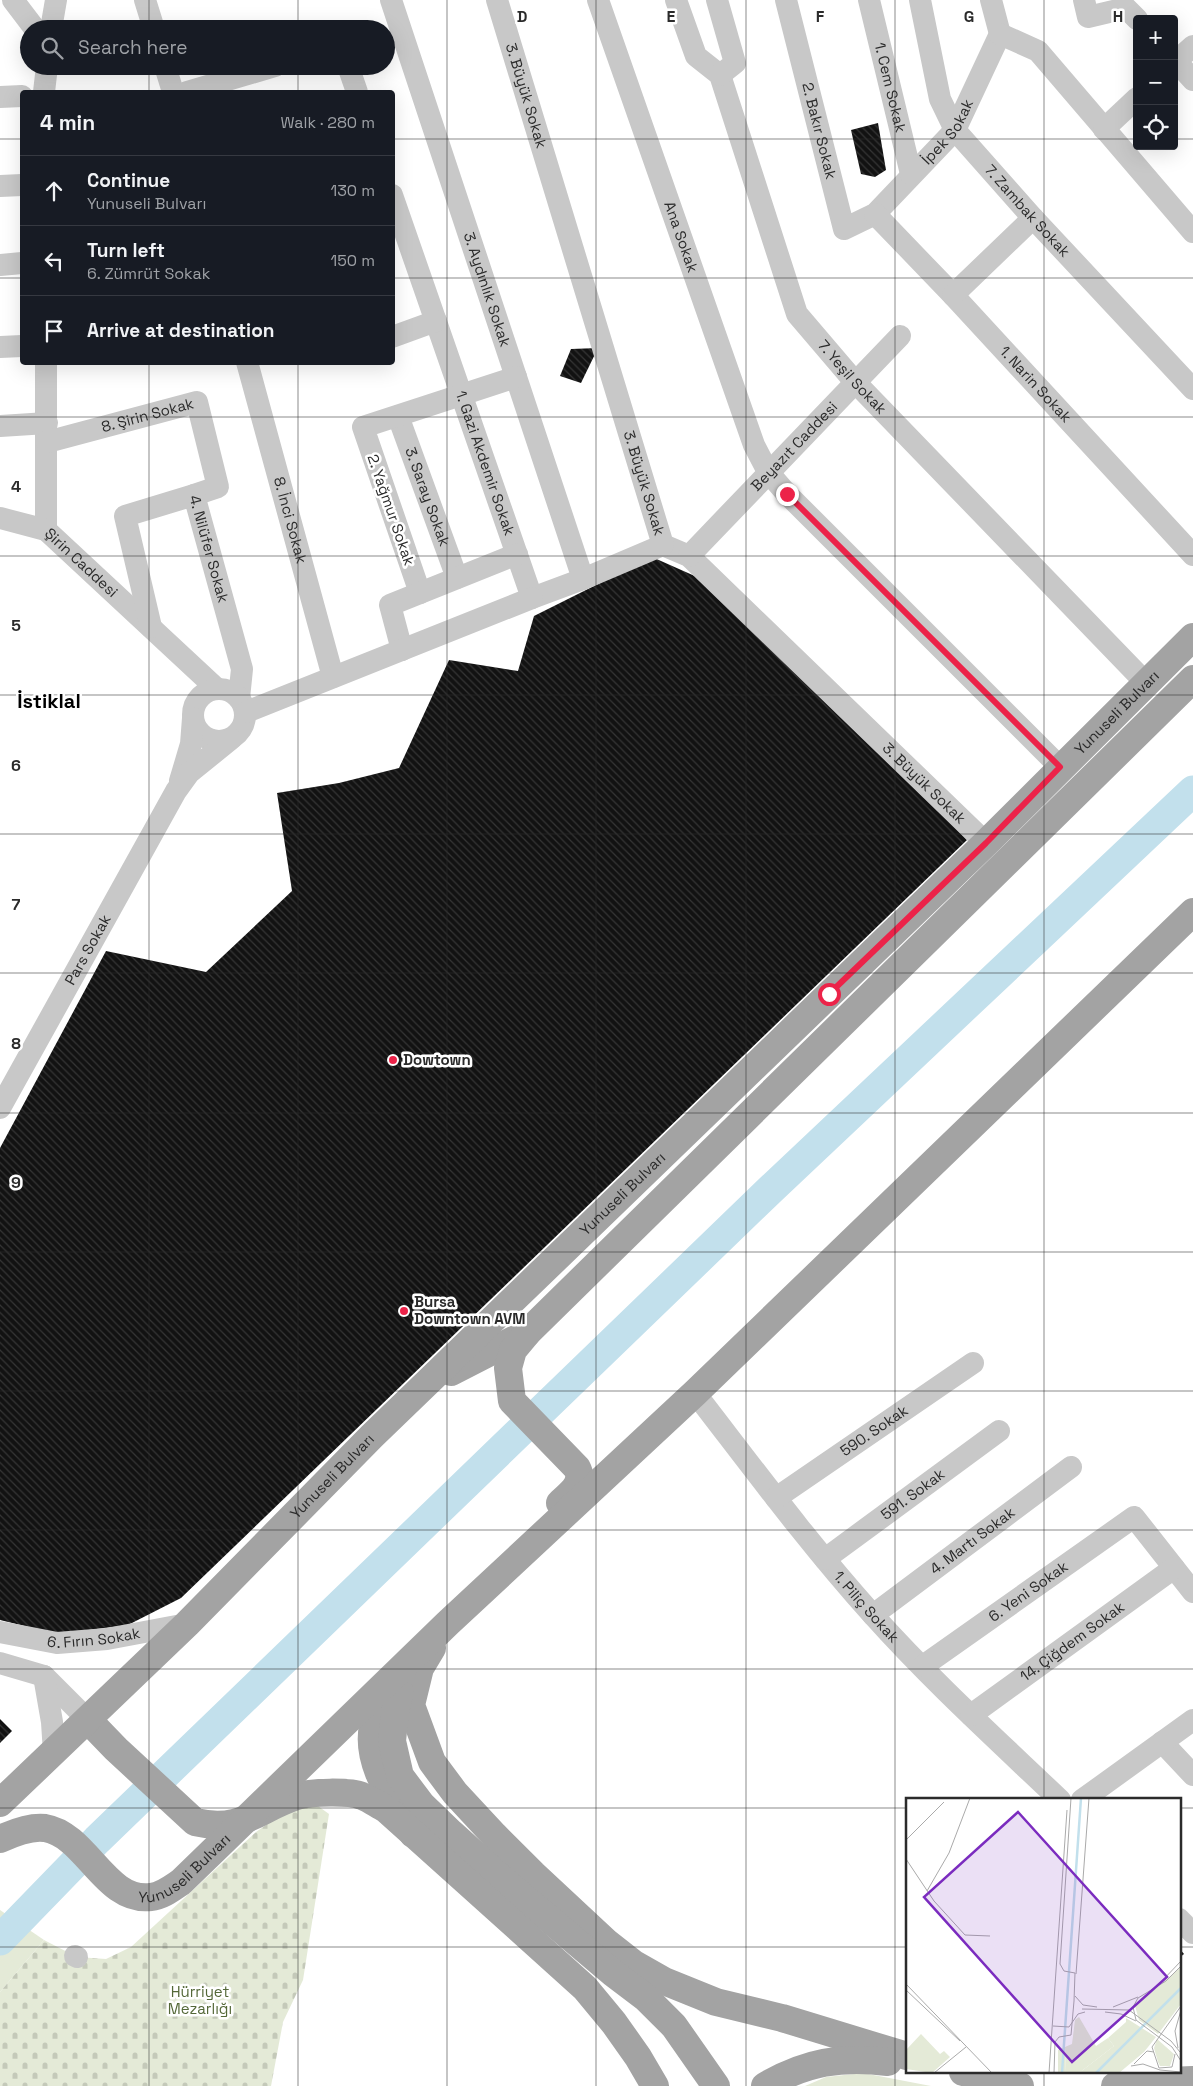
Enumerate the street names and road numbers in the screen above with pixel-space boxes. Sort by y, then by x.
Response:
street label: 1. Cem Sokak [871,40,911,134]
street label: 3. Büyük Sokak [502,41,552,150]
street label: 2. Bakır Sokak [798,80,841,181]
street label: İpek Sokak [917,96,977,168]
street label: 7. Zambak Sokak [981,160,1075,261]
street label: Ana Sokak [660,199,703,275]
street label: 3. Aydınlık Sokak [460,230,515,349]
street label: 7. Yeşil Sokak [814,336,891,418]
street label: 1. Narin Sokak [996,342,1076,426]
street label: 1. Gazi Akdemir Sokak [452,388,520,538]
street label: 8. Şirin Sokak [99,393,196,436]
street label: Beyazıt Caddesi [747,397,841,495]
street label: 3. Büyük Sokak [620,428,670,538]
street label: 3. Saray Sokak [401,444,455,549]
street label: 2. Yağmur Sokak [364,452,419,568]
street label: 8. İnci Sokak [270,475,312,566]
street label: 4. Nilüfer Sokak [185,493,233,605]
street label: Şirin Caddesi [41,524,122,601]
street label: Yunuseli Bulvarı [1070,666,1163,759]
street label: 3. Büyük Sokak [879,738,970,828]
street label: Pars Sokak [60,911,115,988]
street label: Yunuseli Bulvarı [575,1148,669,1239]
street label: 590. Sokak [836,1400,911,1460]
street label: Yunuseli Bulvarı [286,1429,378,1523]
street label: 591. Sokak [877,1464,948,1524]
street label: 4. Martı Sokak [926,1502,1018,1578]
street label: 6. Yeni Sokak [985,1557,1071,1626]
street label: 1. Piliç Sokak [830,1567,903,1646]
street label: 14. Çiğdem Sokak [1016,1597,1128,1685]
street label: 6. Fırın Sokak [46,1623,142,1652]
street label: Yunuseli Bulvarı [137,1829,234,1907]

